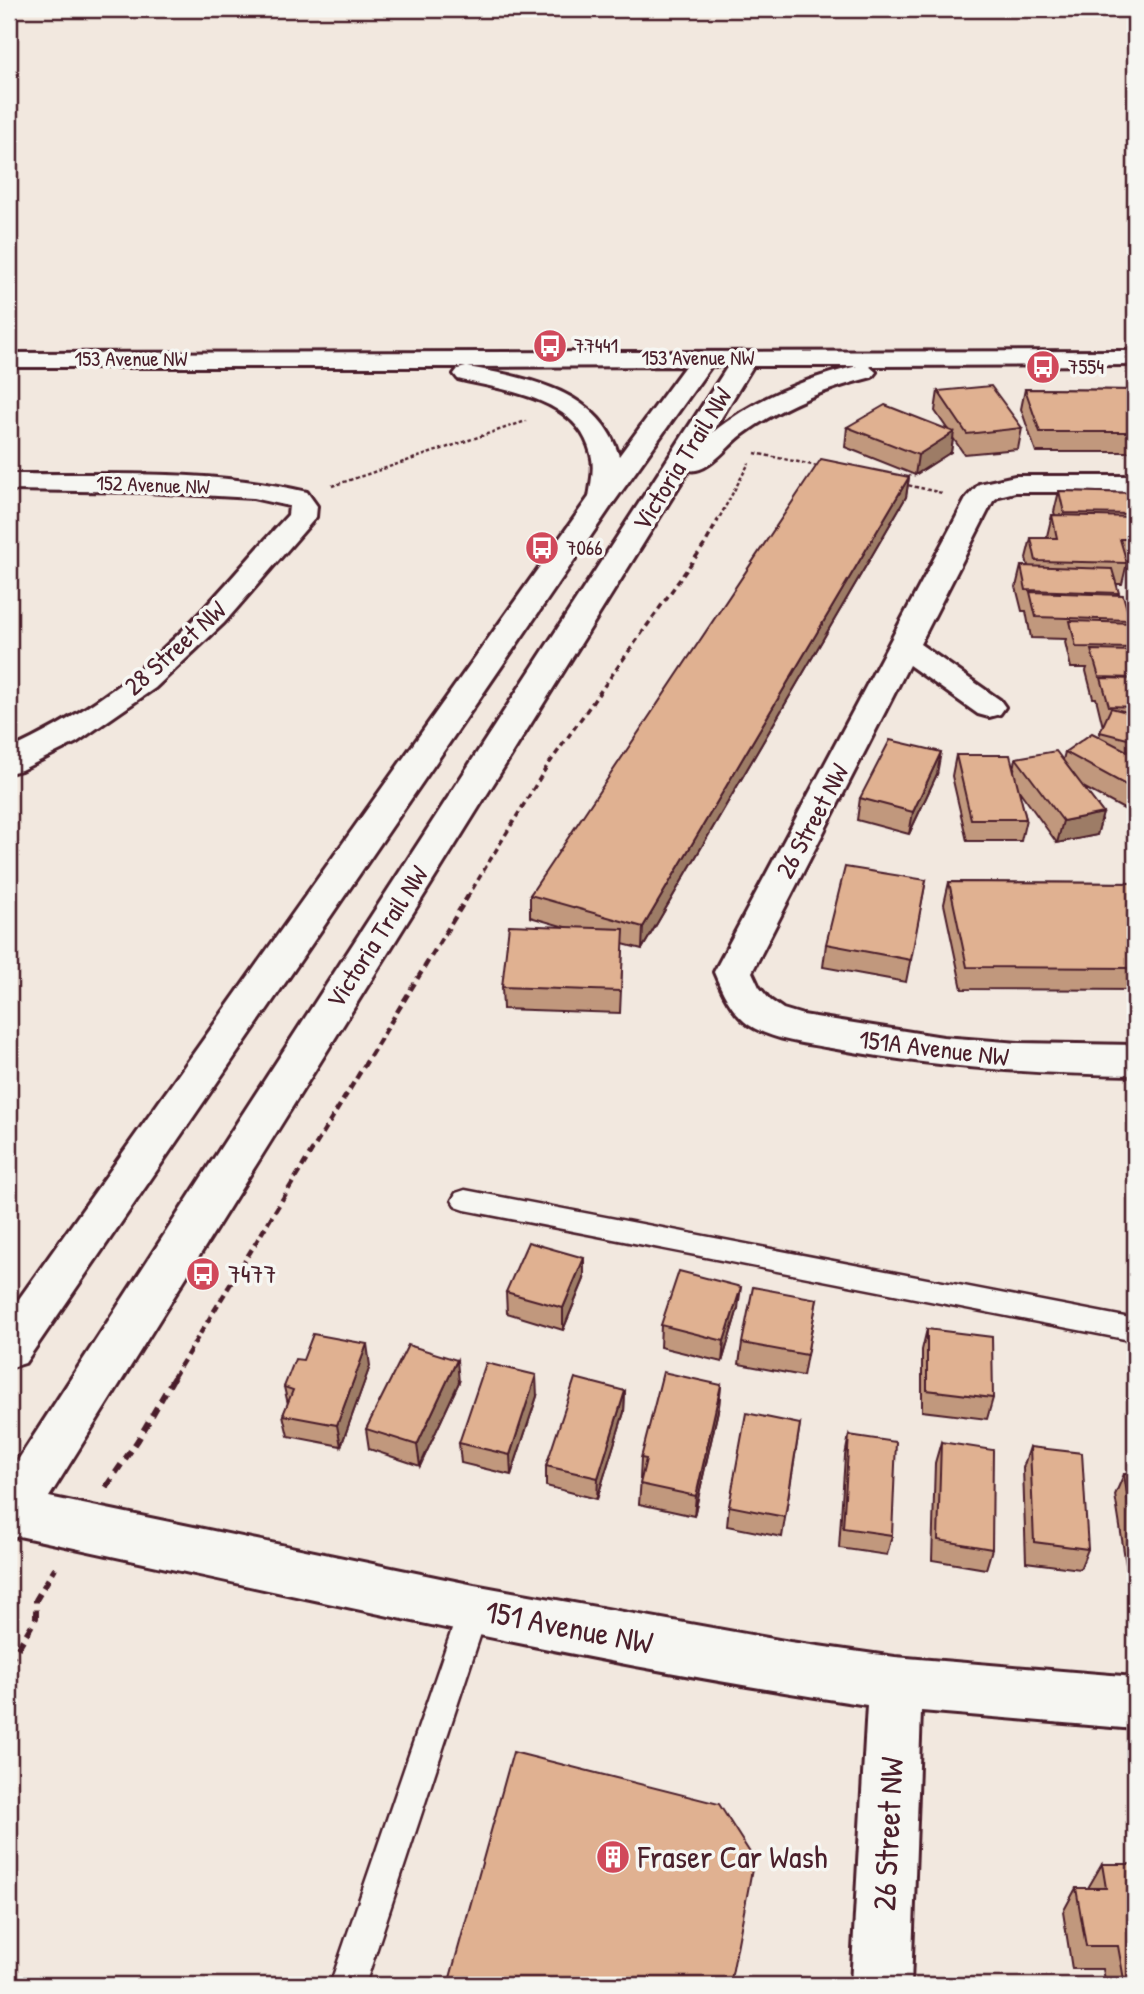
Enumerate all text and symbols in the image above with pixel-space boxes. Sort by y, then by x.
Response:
bus stop icon: 77441 [531,327,569,365]
place label: 77441 [574,331,618,360]
street label: 153 Avenue NW [642,343,755,372]
street label: 153 Avenue NW [75,344,188,373]
bus stop icon: 7554 [1024,348,1062,386]
place label: 7554 [1068,352,1104,381]
street label: Victoria Trail NW [624,380,740,537]
street label: 152 Avenue NW [96,468,210,501]
bus stop icon: 7066 [523,529,561,567]
place label: 7066 [566,533,603,562]
street label: 28 Street NW [116,593,233,703]
street label: 26 Street NW [767,757,856,884]
street label: Victoria Trail NW [318,859,436,1015]
street label: 151A Avenue NW [857,1021,1011,1074]
bus stop icon: 7477 [184,1255,222,1293]
place label: 7477 [228,1256,276,1291]
street label: 151 Avenue NW [482,1589,657,1664]
street label: 26 Street NW [862,1756,913,1912]
place label: Fraser Car Wash [637,1835,827,1878]
building icon: Fraser Car Wash [594,1838,632,1876]

